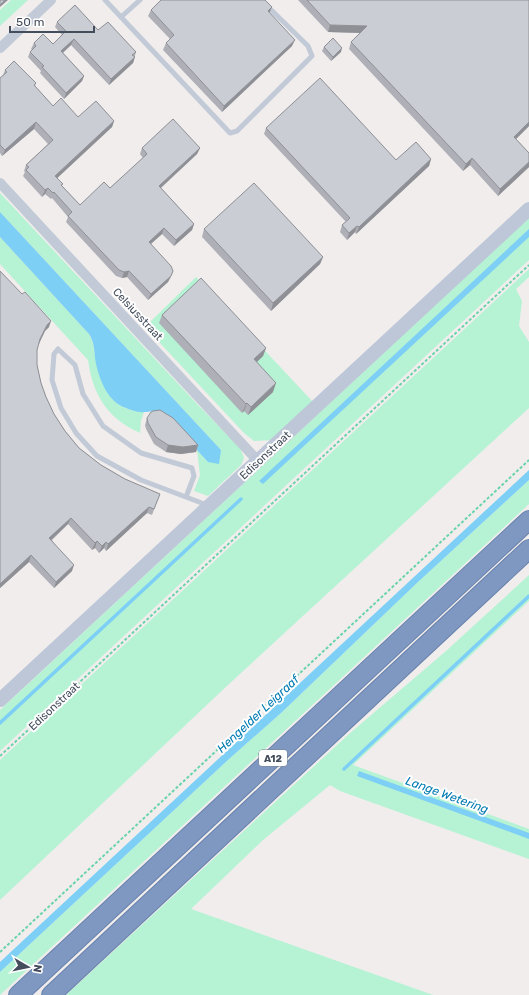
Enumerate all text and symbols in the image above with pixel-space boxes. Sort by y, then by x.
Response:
scale bar [10,8,94,34]
text: 50 m [16,15,44,29]
street label: Celsiusstraat [110,285,166,344]
street label: Edisonstraat [237,428,294,482]
water label: Hengelder Leigraaf [214,671,303,756]
street label: Edisonstraat [26,679,83,733]
road number: A12 [259,750,287,766]
water label: Lange Wetering [404,774,490,816]
north arrow [8,947,48,987]
text: N [30,964,44,973]

